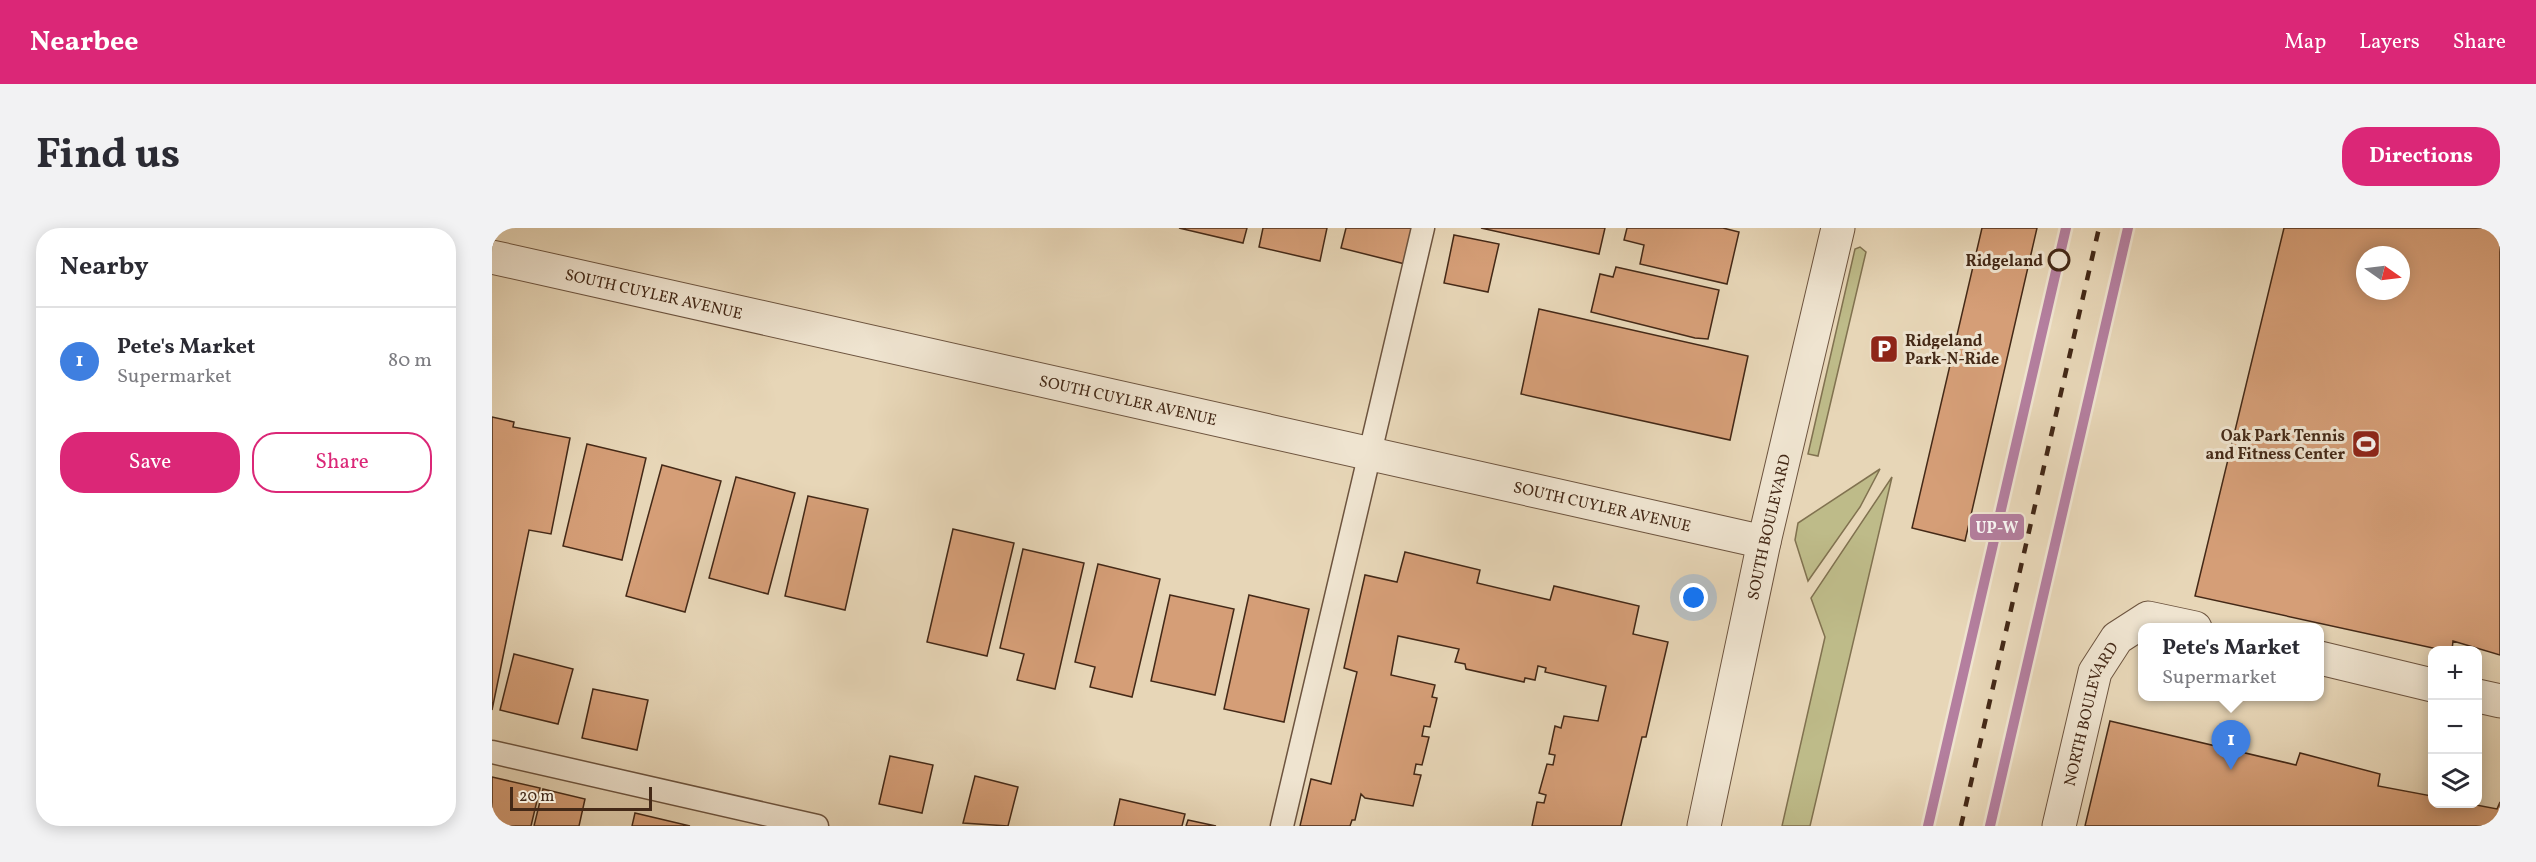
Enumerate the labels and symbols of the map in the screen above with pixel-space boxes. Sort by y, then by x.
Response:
north arrow [2356,246,2410,300]
marker: Ridgeland [2048,249,2070,271]
place label: Ridgeland [1965,251,2043,273]
street label: SOUTH CUYLER AVENUE [563,265,744,326]
place label: Ridgeland Park-N-Ride [1905,331,1999,371]
parking icon: Ridgeland Park-N-Ride [1868,333,1900,365]
street label: SOUTH CUYLER AVENUE [1037,371,1219,432]
place label: Oak Park Tennis and Fitness Center [2205,426,2345,466]
sports icon: Oak Park Tennis and Fitness Center [2350,428,2382,460]
street label: SOUTH BOULEVARD [1743,452,1797,602]
street label: SOUTH CUYLER AVENUE [1511,477,1693,538]
line badge: UP-W [1969,513,2025,541]
text: UP-W [1976,518,2018,540]
your location [1679,583,1708,612]
street label: NORTH BOULEVARD [2060,638,2125,789]
pin: 1 [2212,720,2250,770]
scale bar [510,784,652,812]

